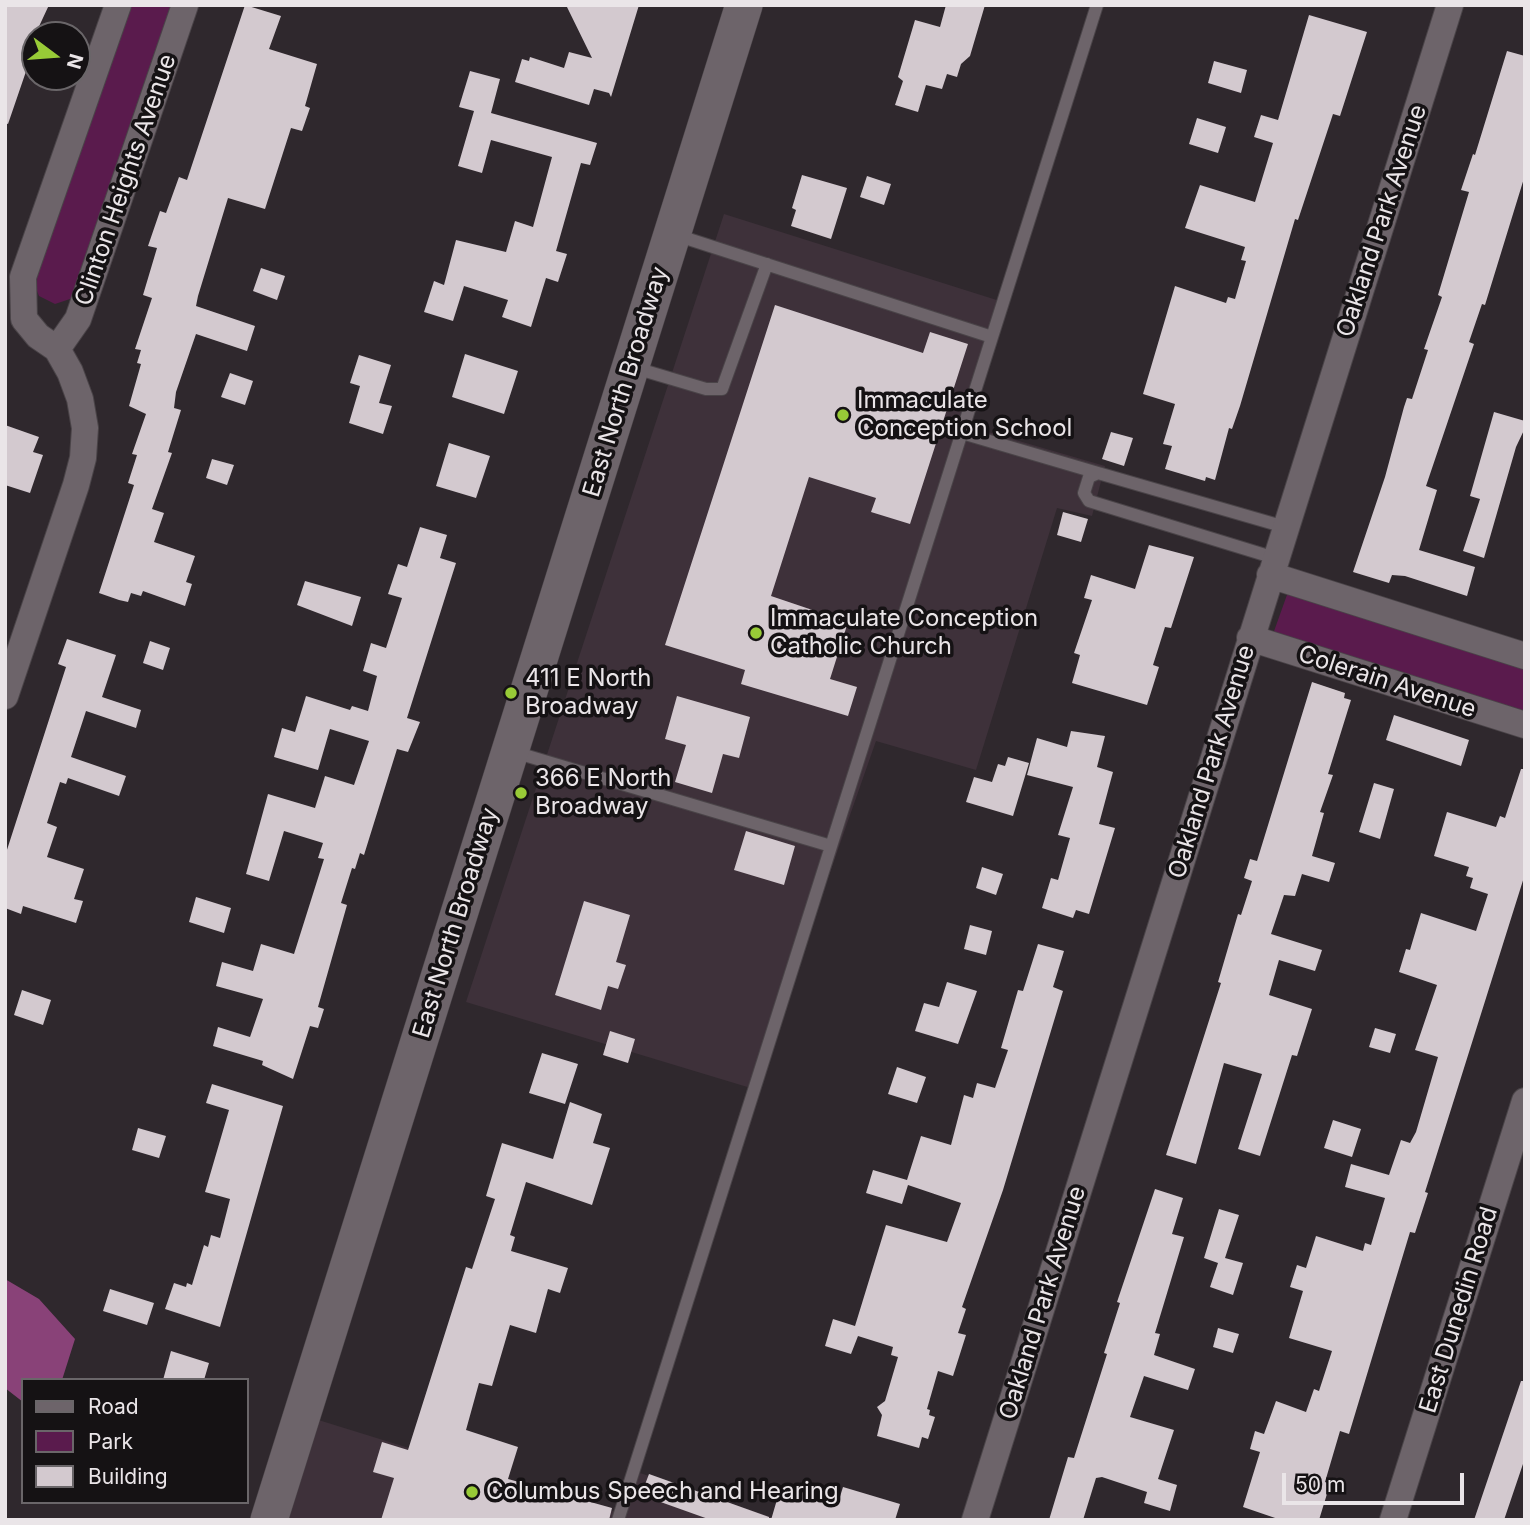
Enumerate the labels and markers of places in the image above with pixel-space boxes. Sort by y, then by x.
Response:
place label: Immaculate Conception School [857,387,1072,443]
marker: Immaculate Conception School [835,407,851,423]
place label: Immaculate Conception Catholic Church [770,605,1038,661]
marker: Immaculate Conception Catholic Church [748,625,764,641]
place label: 411 E North Broadway [525,665,651,721]
marker: 411 E North Broadway [503,685,519,701]
place label: 366 E North Broadway [535,765,671,821]
marker: 366 E North Broadway [513,785,529,801]
place label: Columbus Speech and Hearing [486,1478,839,1506]
marker: Columbus Speech and Hearing [464,1484,480,1500]

